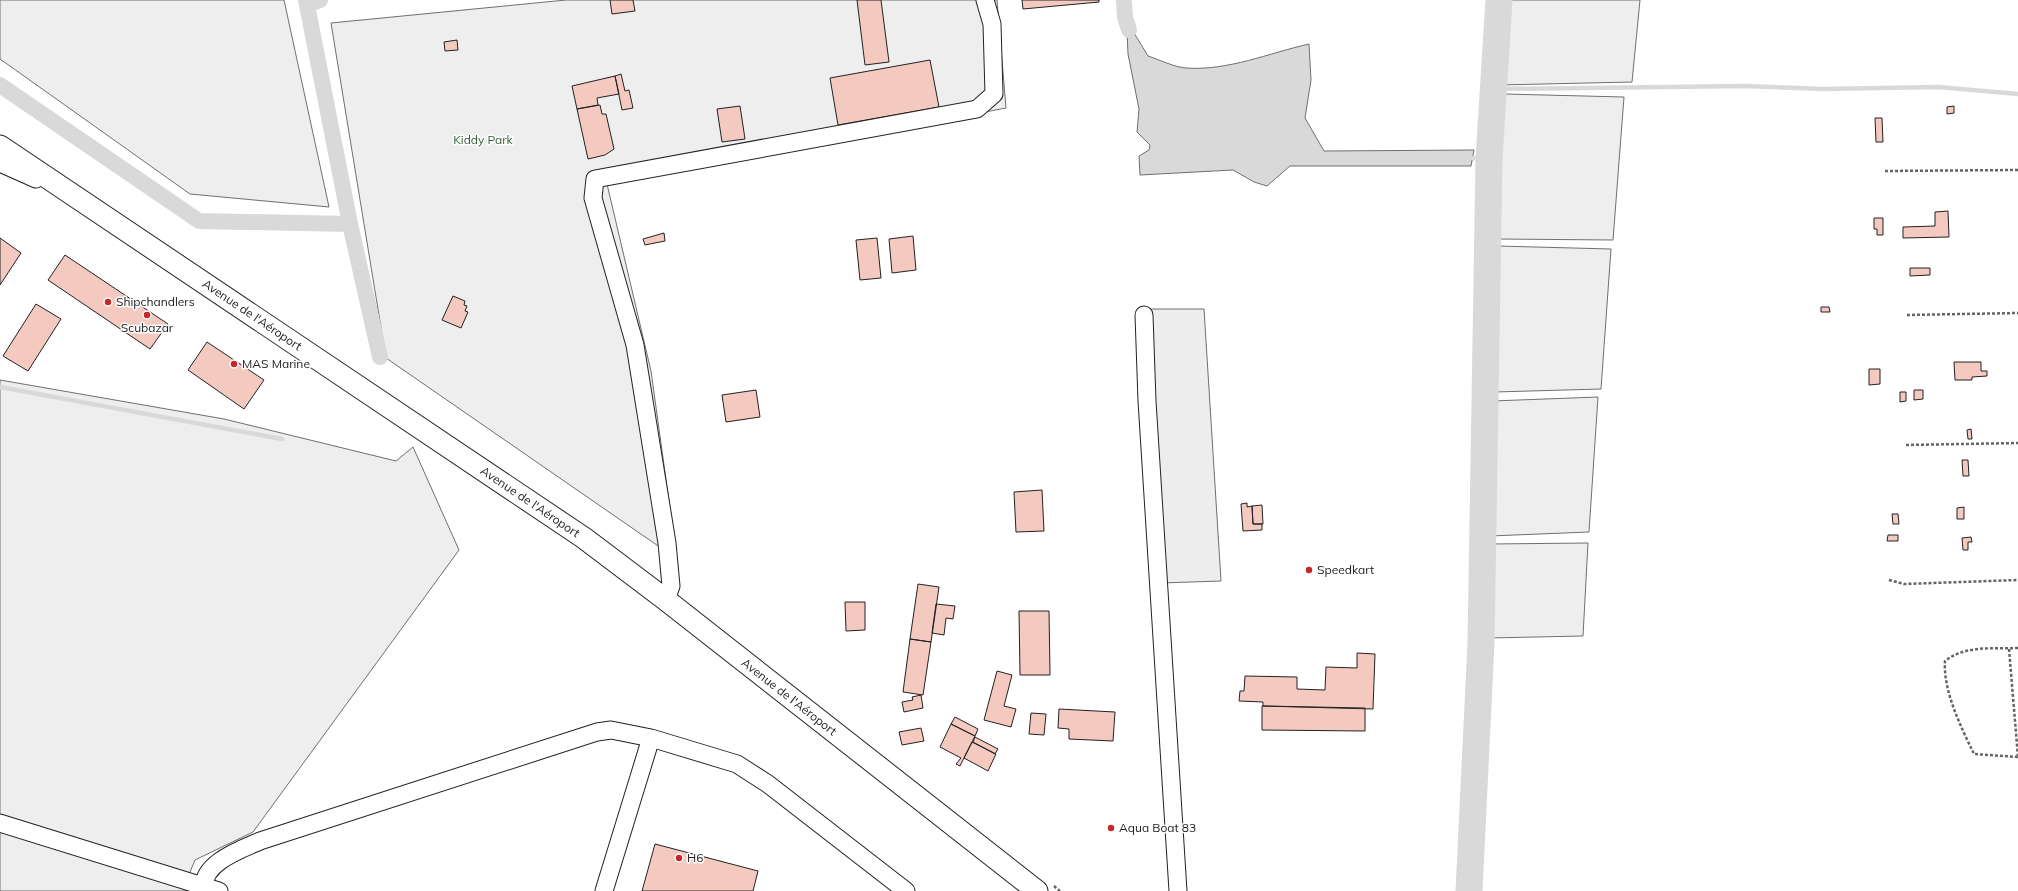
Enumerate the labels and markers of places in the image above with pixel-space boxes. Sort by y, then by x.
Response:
place label: Shipchandlers [116,294,195,309]
marker: Shipchandlers [103,297,113,307]
marker: Scubazar [142,310,152,320]
place label: Scubazar [121,320,174,335]
place label: MAS Marine [242,356,310,371]
marker: MAS Marine [229,359,239,369]
place label: Speedkart [1317,562,1374,577]
marker: Speedkart [1304,565,1314,575]
place label: Aqua Boat 83 [1119,820,1196,835]
marker: Aqua Boat 83 [1106,823,1116,833]
place label: H6 [687,850,703,865]
marker: H6 [674,853,684,863]

